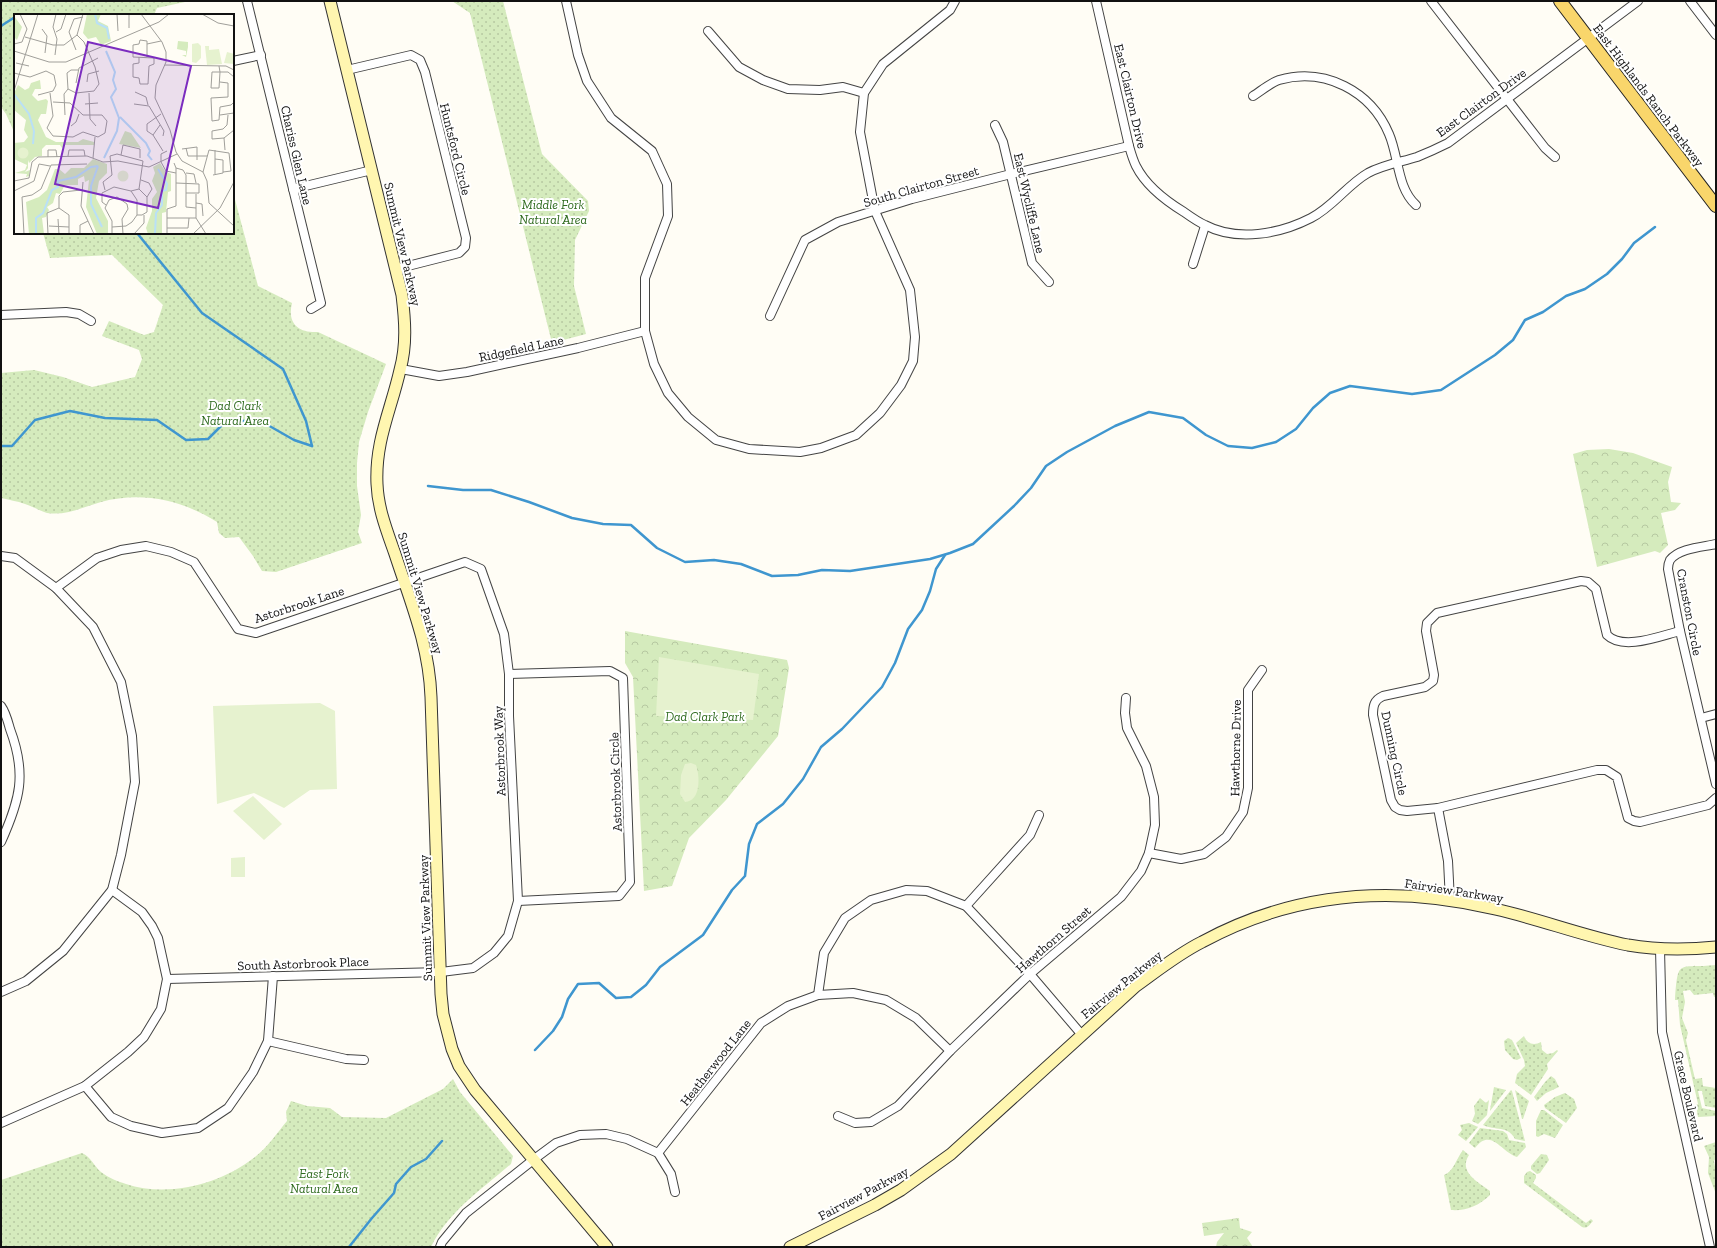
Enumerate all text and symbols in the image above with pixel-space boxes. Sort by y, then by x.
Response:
inset map [14,14,234,234]
street label: East Highlands Ranch Parkway [1590,21,1707,170]
street label: East Clairton Drive [1111,42,1150,150]
street label: East Clairton Drive [1434,65,1529,140]
street label: Huntsford Circle [437,102,474,197]
street label: Chariss Glen Lane [278,104,315,206]
street label: East Wycliffe Lane [1011,152,1048,255]
street label: South Clairton Street [862,163,981,210]
street label: Summit View Parkway [381,181,424,308]
park label: Middle Fork Natural Area [519,197,587,227]
street label: Ridgefield Lane [477,332,565,365]
park label: Dad Clark Natural Area [201,398,269,428]
street label: Summit View Parkway [395,530,446,656]
street label: Cranston Circle [1674,567,1705,657]
street label: Astorbrook Lane [252,583,346,626]
street label: Hawthorne Drive [1227,699,1244,797]
street label: Astorbrook Way [490,705,509,796]
park label: Dad Clark Park [665,709,745,724]
street label: Dunning Circle [1378,710,1411,797]
street label: Astorbrook Circle [606,732,625,832]
street label: Summit View Parkway [416,854,435,981]
street label: Fairview Parkway [1403,875,1505,906]
street label: Hawthorn Street [1013,903,1094,976]
street label: Fairview Parkway [1078,947,1165,1022]
street label: South Astorbrook Place [237,954,369,973]
street label: Heatherwood Lane [677,1016,754,1109]
street label: Grace Boulevard [1671,1049,1706,1143]
street label: Fairview Parkway [816,1163,911,1223]
park label: East Fork Natural Area [290,1166,358,1196]

